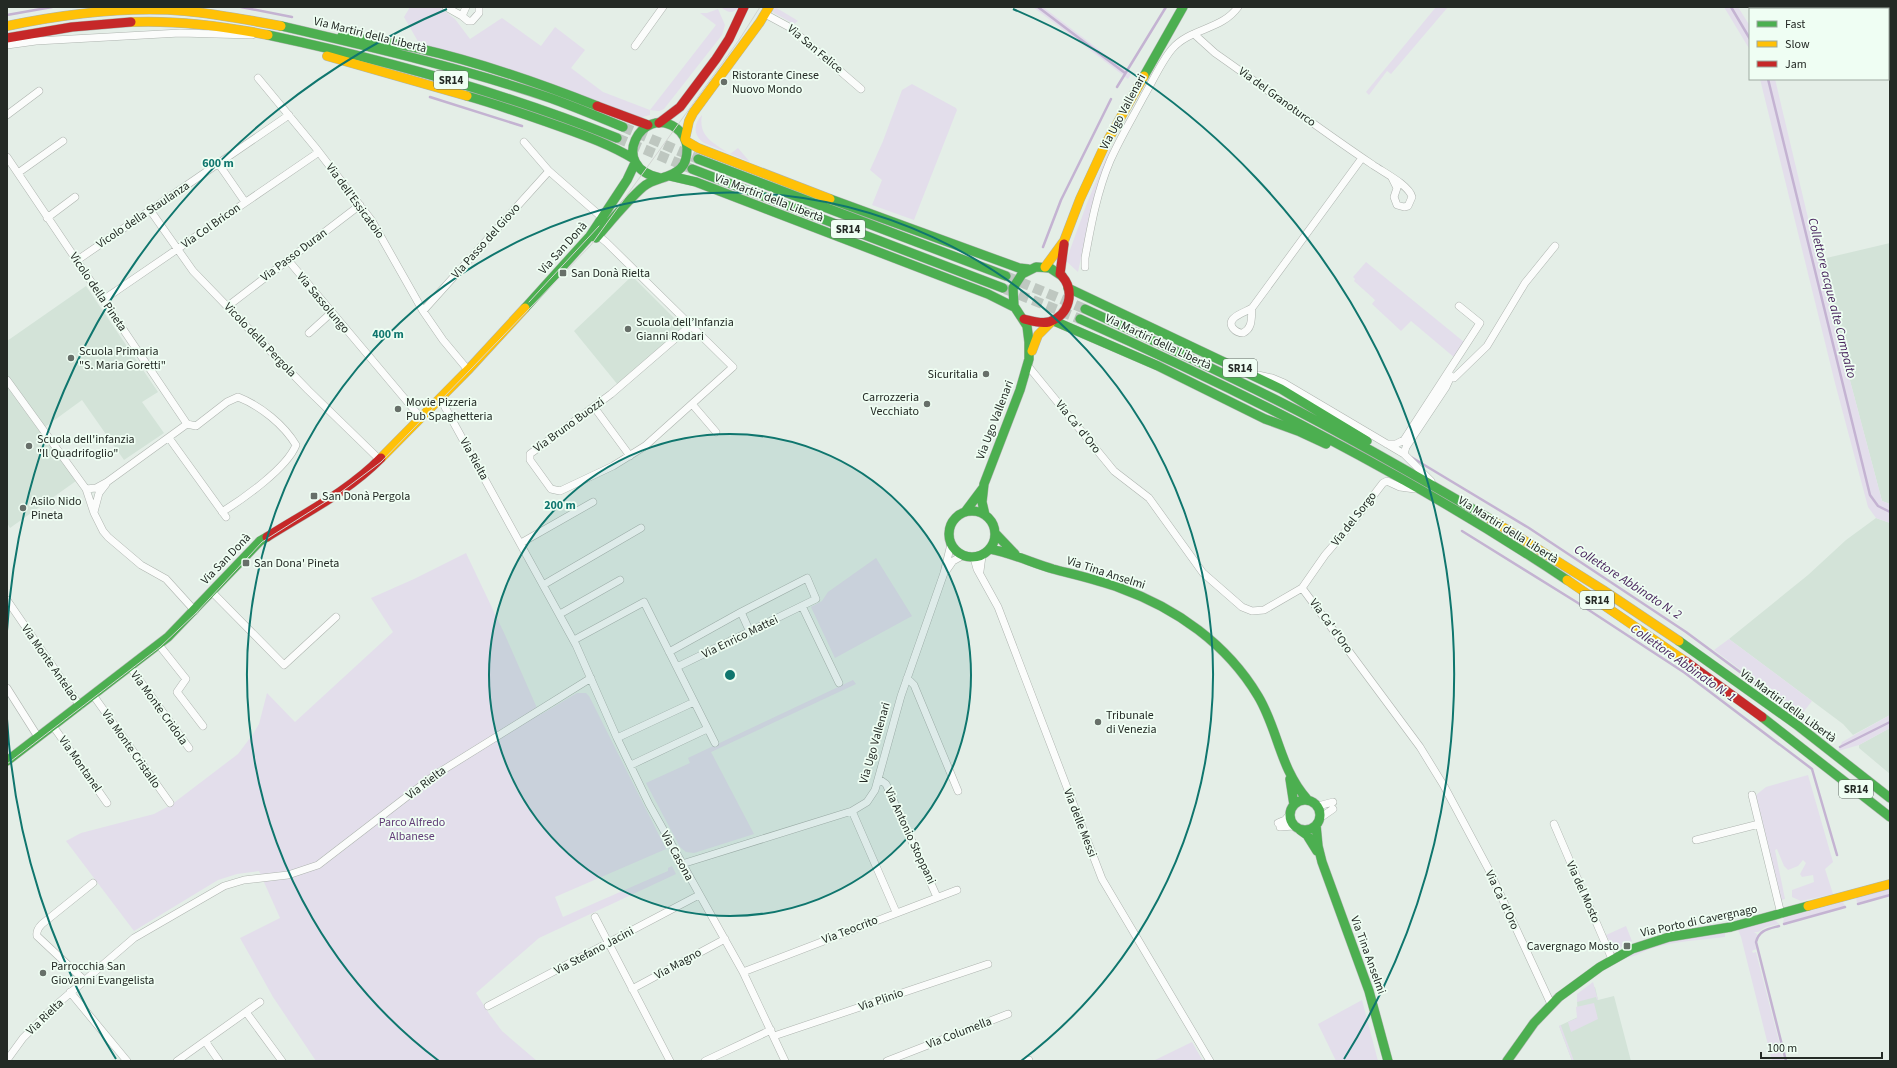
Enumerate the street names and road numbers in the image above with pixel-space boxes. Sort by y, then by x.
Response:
street label: Via Martiri della Libertà [312,13,428,57]
street label: Via San Felice [784,21,847,77]
street label: Via del Granoturco [1235,63,1319,131]
road number: SR14 [434,71,468,89]
street label: Via Ugo Vallenari [1096,71,1150,153]
street label: Via dell'Essicatoio [322,160,388,242]
street label: Via Martiri della Libertà [712,169,826,227]
street label: Vicolo della Staulanza [93,177,193,253]
street label: Via Col Bricon [178,199,244,253]
street label: Via Passo del Giovo [448,200,524,282]
street label: Via San Donà [535,218,591,278]
road number: SR14 [831,220,865,238]
street label: Via Passo Duran [257,224,331,286]
street label: Vicolo della Pineta [65,249,131,335]
street label: Via Sassolungo [292,269,354,337]
street label: Vicolo della Pergola [220,299,300,381]
street label: Via Martiri della Libertà [1102,310,1214,374]
road number: SR14 [1223,359,1257,377]
street label: Via Ugo Vallenari [972,378,1018,462]
street label: Via Bruno Buozzi [530,393,608,457]
street label: Via Ca' d'Oro [1051,397,1105,457]
street label: Via Rielta [455,435,493,483]
street label: Via del Sorgo [1327,488,1381,550]
street label: Via Martiri della Libertà [1454,492,1562,568]
street label: Via San Donà [197,530,255,588]
street label: Via Tina Anselmi [1064,552,1148,594]
road number: SR14 [1580,591,1614,609]
street label: Via Ca' d'Oro [1305,595,1357,657]
street label: Via Enrico Mattei [699,611,781,663]
street label: Via Monte Antelao [17,621,83,705]
street label: Via Martiri della Libertà [1736,665,1840,747]
street label: Via Monte Cridola [126,667,192,749]
street label: Via Ugo Vallenari [855,700,895,786]
street label: Via Monte Cristallo [97,706,165,792]
street label: Via Montanel [54,733,106,795]
street label: Via Rielta [402,762,450,804]
road number: SR14 [1839,780,1873,798]
street label: Via Antonio Stoppani [880,785,940,887]
street label: Via delle Messi [1059,786,1101,860]
street label: Via Casona [656,828,698,884]
street label: Via del Mosto [1562,858,1604,926]
street label: Via Ca' d'Oro [1481,867,1523,933]
street label: Via Porto di Cavergnago [1639,900,1759,942]
street label: Via Teocrito [820,912,880,948]
street label: Via Tina Anselmi [1346,914,1390,996]
street label: Via Stefano Jacini [551,923,637,979]
street label: Via Magno [651,944,705,984]
street label: Via Plinio [856,984,906,1016]
street label: Via Rielta [22,995,68,1039]
street label: Via Columella [924,1013,994,1053]

